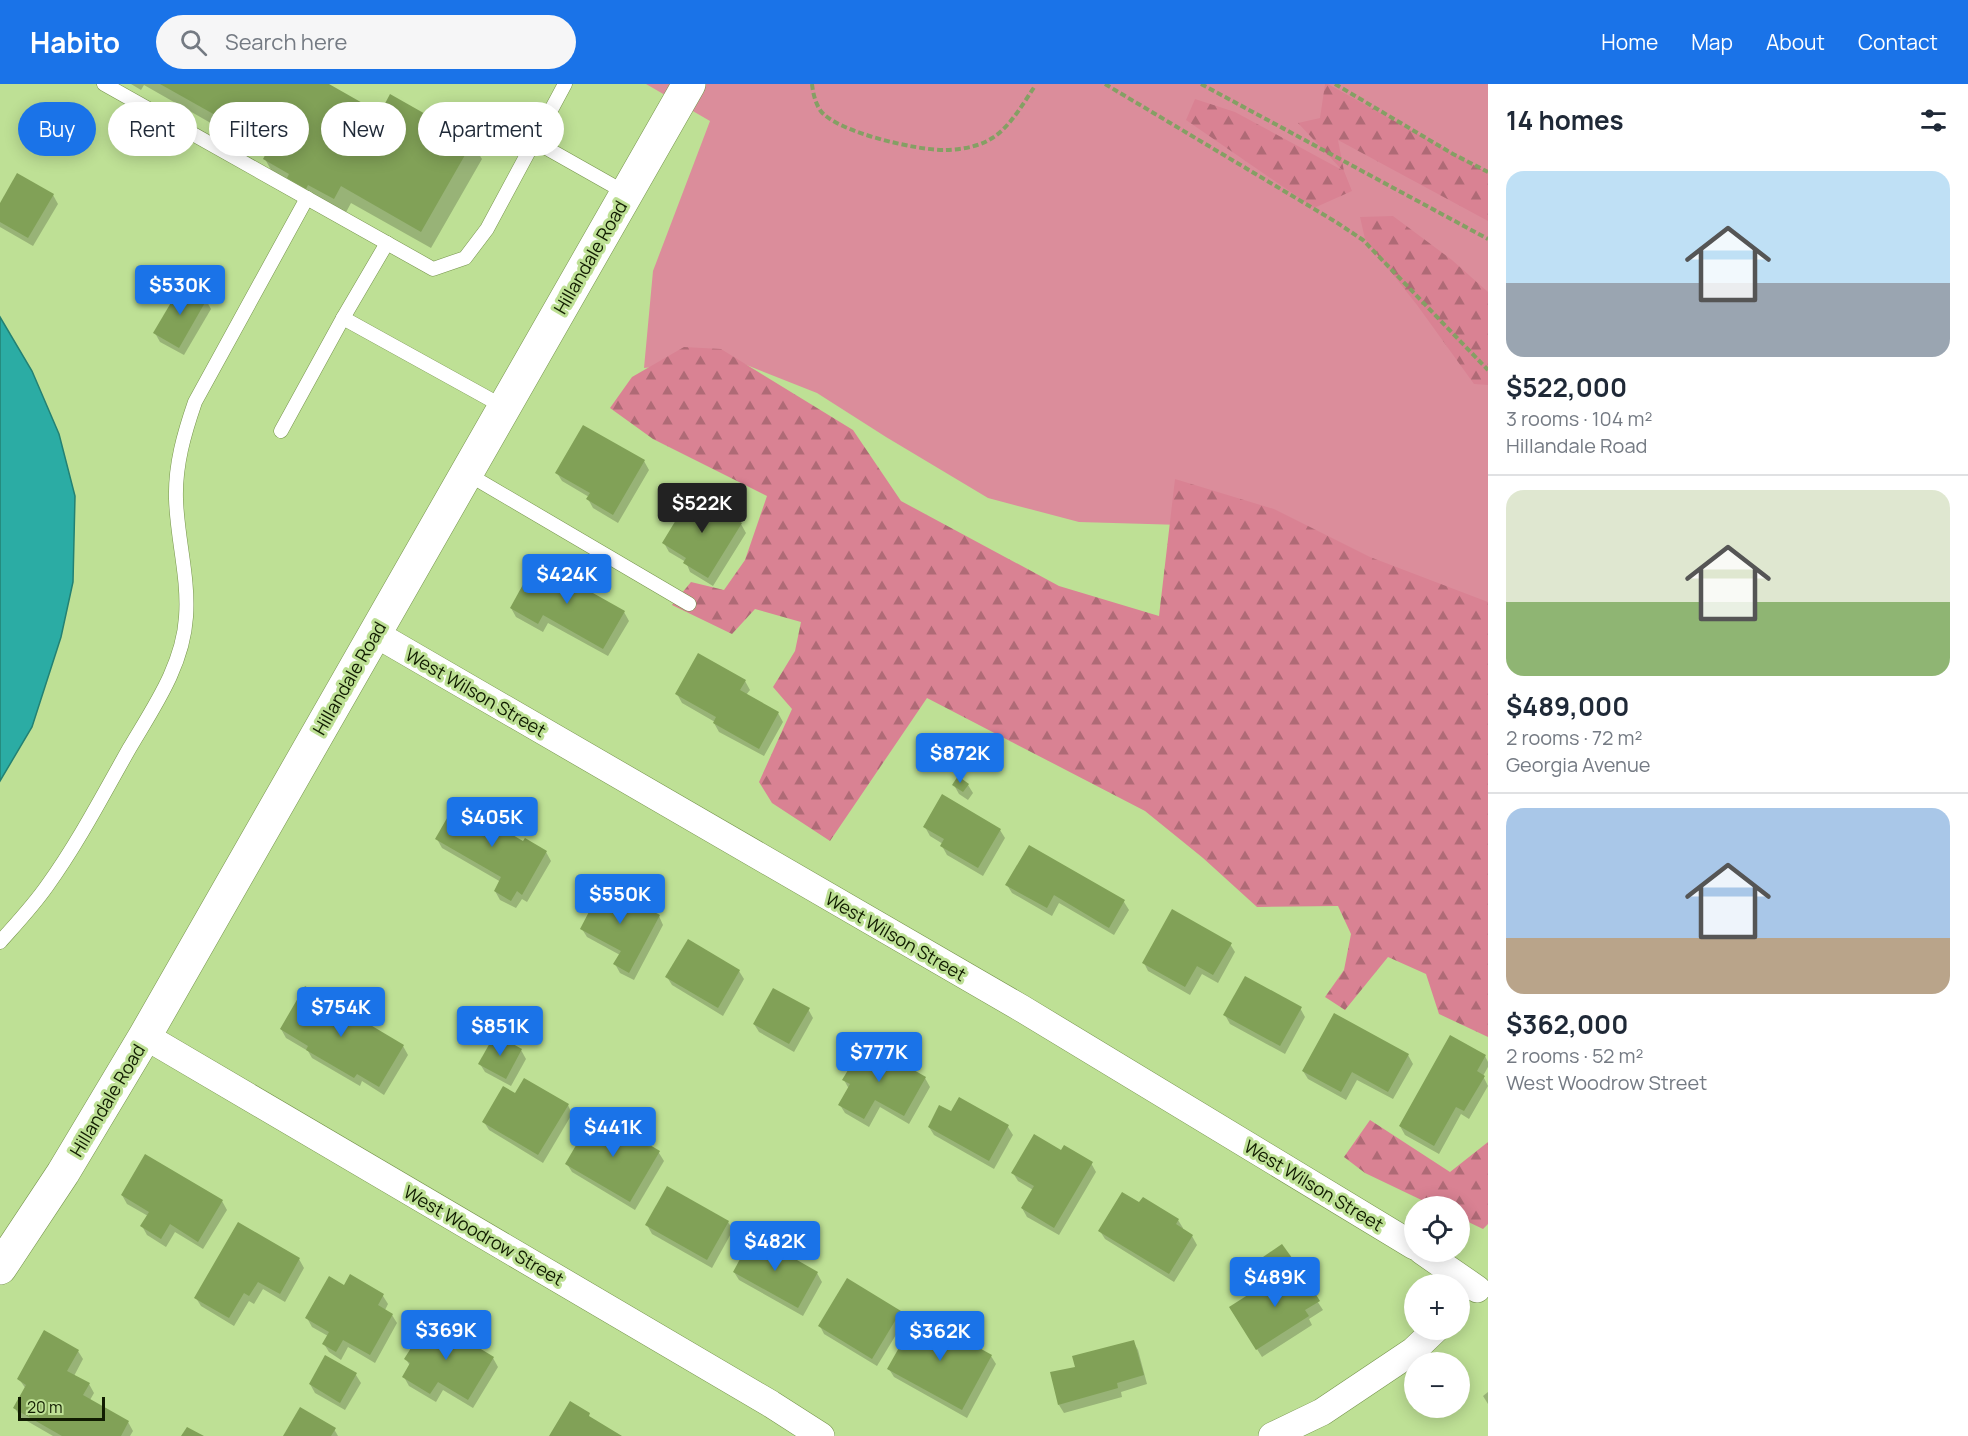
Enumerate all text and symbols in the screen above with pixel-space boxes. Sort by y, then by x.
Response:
search box [156,15,576,69]
text: Habito [30,23,120,61]
icon: search [177,26,210,59]
text: Search here [225,27,347,57]
text: Home [1601,28,1658,56]
text: Map [1691,28,1733,56]
text: About [1766,28,1825,56]
text: Contact [1858,28,1938,56]
chip: Buy [18,102,96,156]
chip: Rent [108,102,197,156]
chip: Filters [209,102,309,156]
chip: New [321,102,406,156]
chip: Apartment [418,102,564,156]
text: 14 homes [1506,102,1624,138]
icon: filters [1917,104,1950,137]
street label: Hillandale Road [548,196,632,318]
icon: home [1674,210,1782,318]
pin: $530K [138,265,222,316]
text: $530K [149,271,211,298]
text: $522,000 [1506,369,1627,405]
text: 3 rooms · 104 m² [1506,405,1652,432]
text: Hillandale Road [1506,432,1647,459]
pin: $522K [660,483,744,534]
text: $522K [672,489,732,516]
icon: home [1674,529,1782,637]
pin: $424K [525,554,609,605]
text: $424K [536,560,598,587]
street label: Hillandale Road [307,617,391,739]
street label: West Wilson Street [401,642,551,742]
text: $489,000 [1506,688,1629,724]
text: 2 rooms · 72 m² [1506,724,1642,751]
pin: $872K [918,733,1002,784]
text: $872K [930,739,990,766]
text: Georgia Avenue [1506,751,1651,778]
pin: $405K [450,797,534,848]
text: $405K [461,803,523,830]
icon: home [1674,847,1782,955]
pin: $550K [578,874,662,925]
text: $550K [589,880,651,907]
street label: West Wilson Street [821,886,971,986]
pin: $754K [299,987,383,1038]
text: $754K [311,993,371,1020]
pin: $851K [458,1006,542,1057]
text: $362,000 [1506,1006,1628,1042]
text: $851K [471,1012,529,1039]
pin: $777K [837,1032,921,1083]
text: $777K [850,1038,908,1065]
street label: Hillandale Road [64,1039,150,1161]
text: 2 rooms · 52 m² [1506,1042,1643,1069]
text: West Woodrow Street [1506,1069,1707,1096]
pin: $441K [571,1107,655,1158]
text: $441K [584,1113,642,1140]
street label: West Wilson Street [1240,1134,1388,1236]
street label: West Woodrow Street [400,1179,568,1291]
map controls [1404,1196,1470,1418]
button: locate [1404,1196,1470,1262]
pin: $482K [733,1221,817,1272]
text: $482K [744,1227,806,1254]
pin: $489K [1233,1257,1317,1308]
text: $489K [1244,1263,1306,1290]
button: + [1404,1274,1470,1340]
pin: $369K [404,1310,488,1361]
pin: $362K [898,1311,982,1362]
text: $369K [415,1316,477,1343]
text: $362K [909,1317,971,1344]
button: − [1404,1352,1470,1418]
scale bar [18,1394,105,1422]
text: 20 m [27,1396,63,1418]

